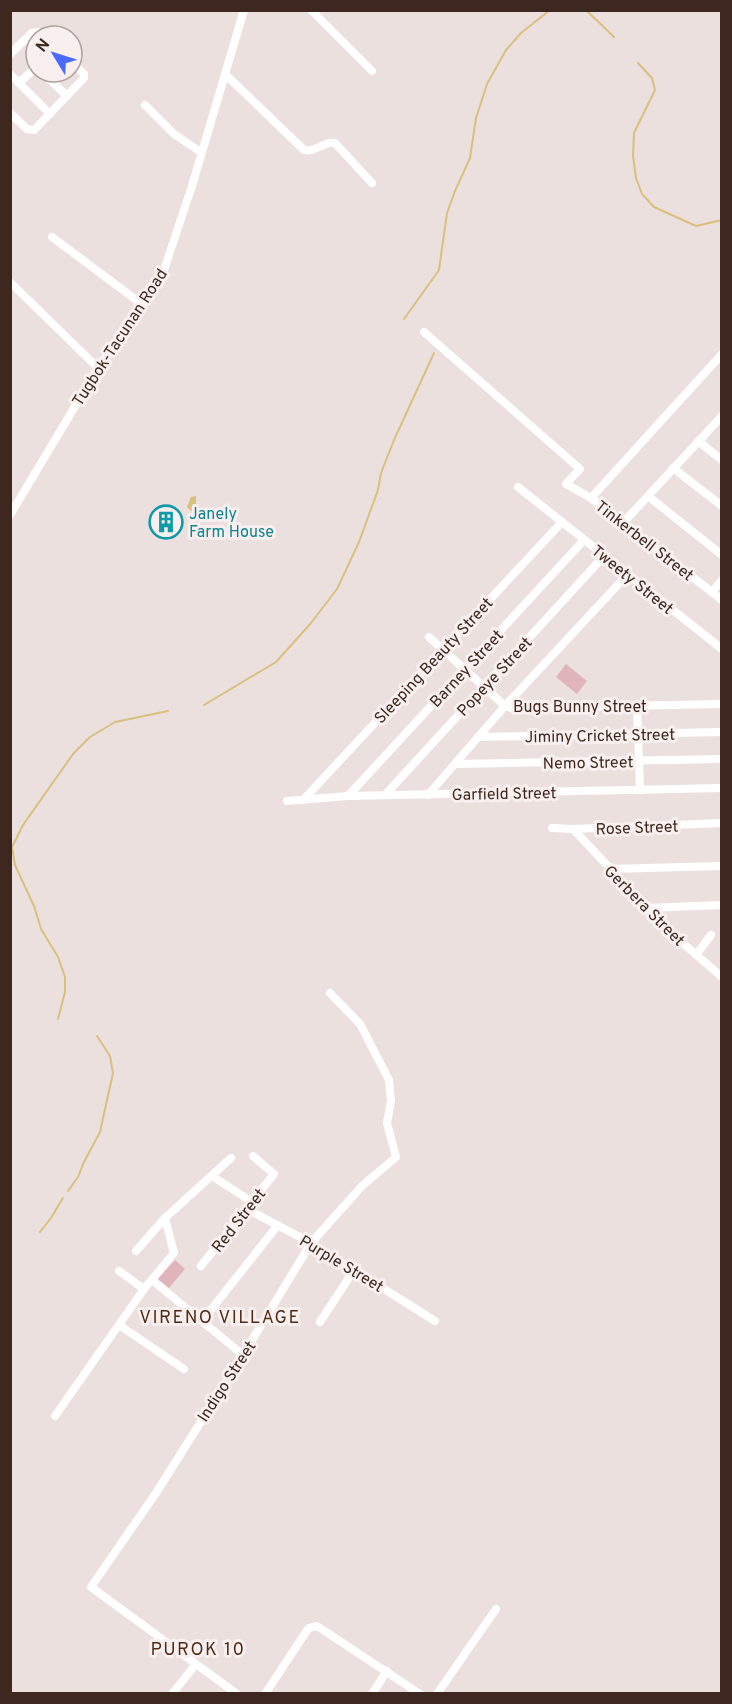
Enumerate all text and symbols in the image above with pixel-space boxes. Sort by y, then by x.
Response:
north arrow [24,24,84,84]
text: N [32,35,55,57]
street label: Tugbok-Tacunan Road [69,266,173,411]
street label: Tinkerbell Street [591,497,697,586]
building icon: Janely Farm House [148,504,184,540]
place label: Janely Farm House [189,505,274,543]
street label: Tweety Street [587,542,677,620]
street label: Sleeping Beauty Street [371,594,498,729]
street label: Barney Street [426,626,509,712]
street label: Popeye Street [454,633,537,721]
street label: Bugs Bunny Street [513,698,647,718]
street label: Jiminy Cricket Street [525,726,675,748]
street label: Nemo Street [543,753,634,775]
street label: Garfield Street [451,784,557,806]
street label: Rose Street [595,818,679,840]
street label: Gerbera Street [599,862,688,951]
street label: Red Street [208,1185,271,1257]
street label: Purple Street [295,1232,387,1298]
district label: VIRENO VILLAGE [139,1307,301,1330]
street label: Indigo Street [194,1338,261,1426]
district label: PUROK 10 [150,1639,246,1662]

